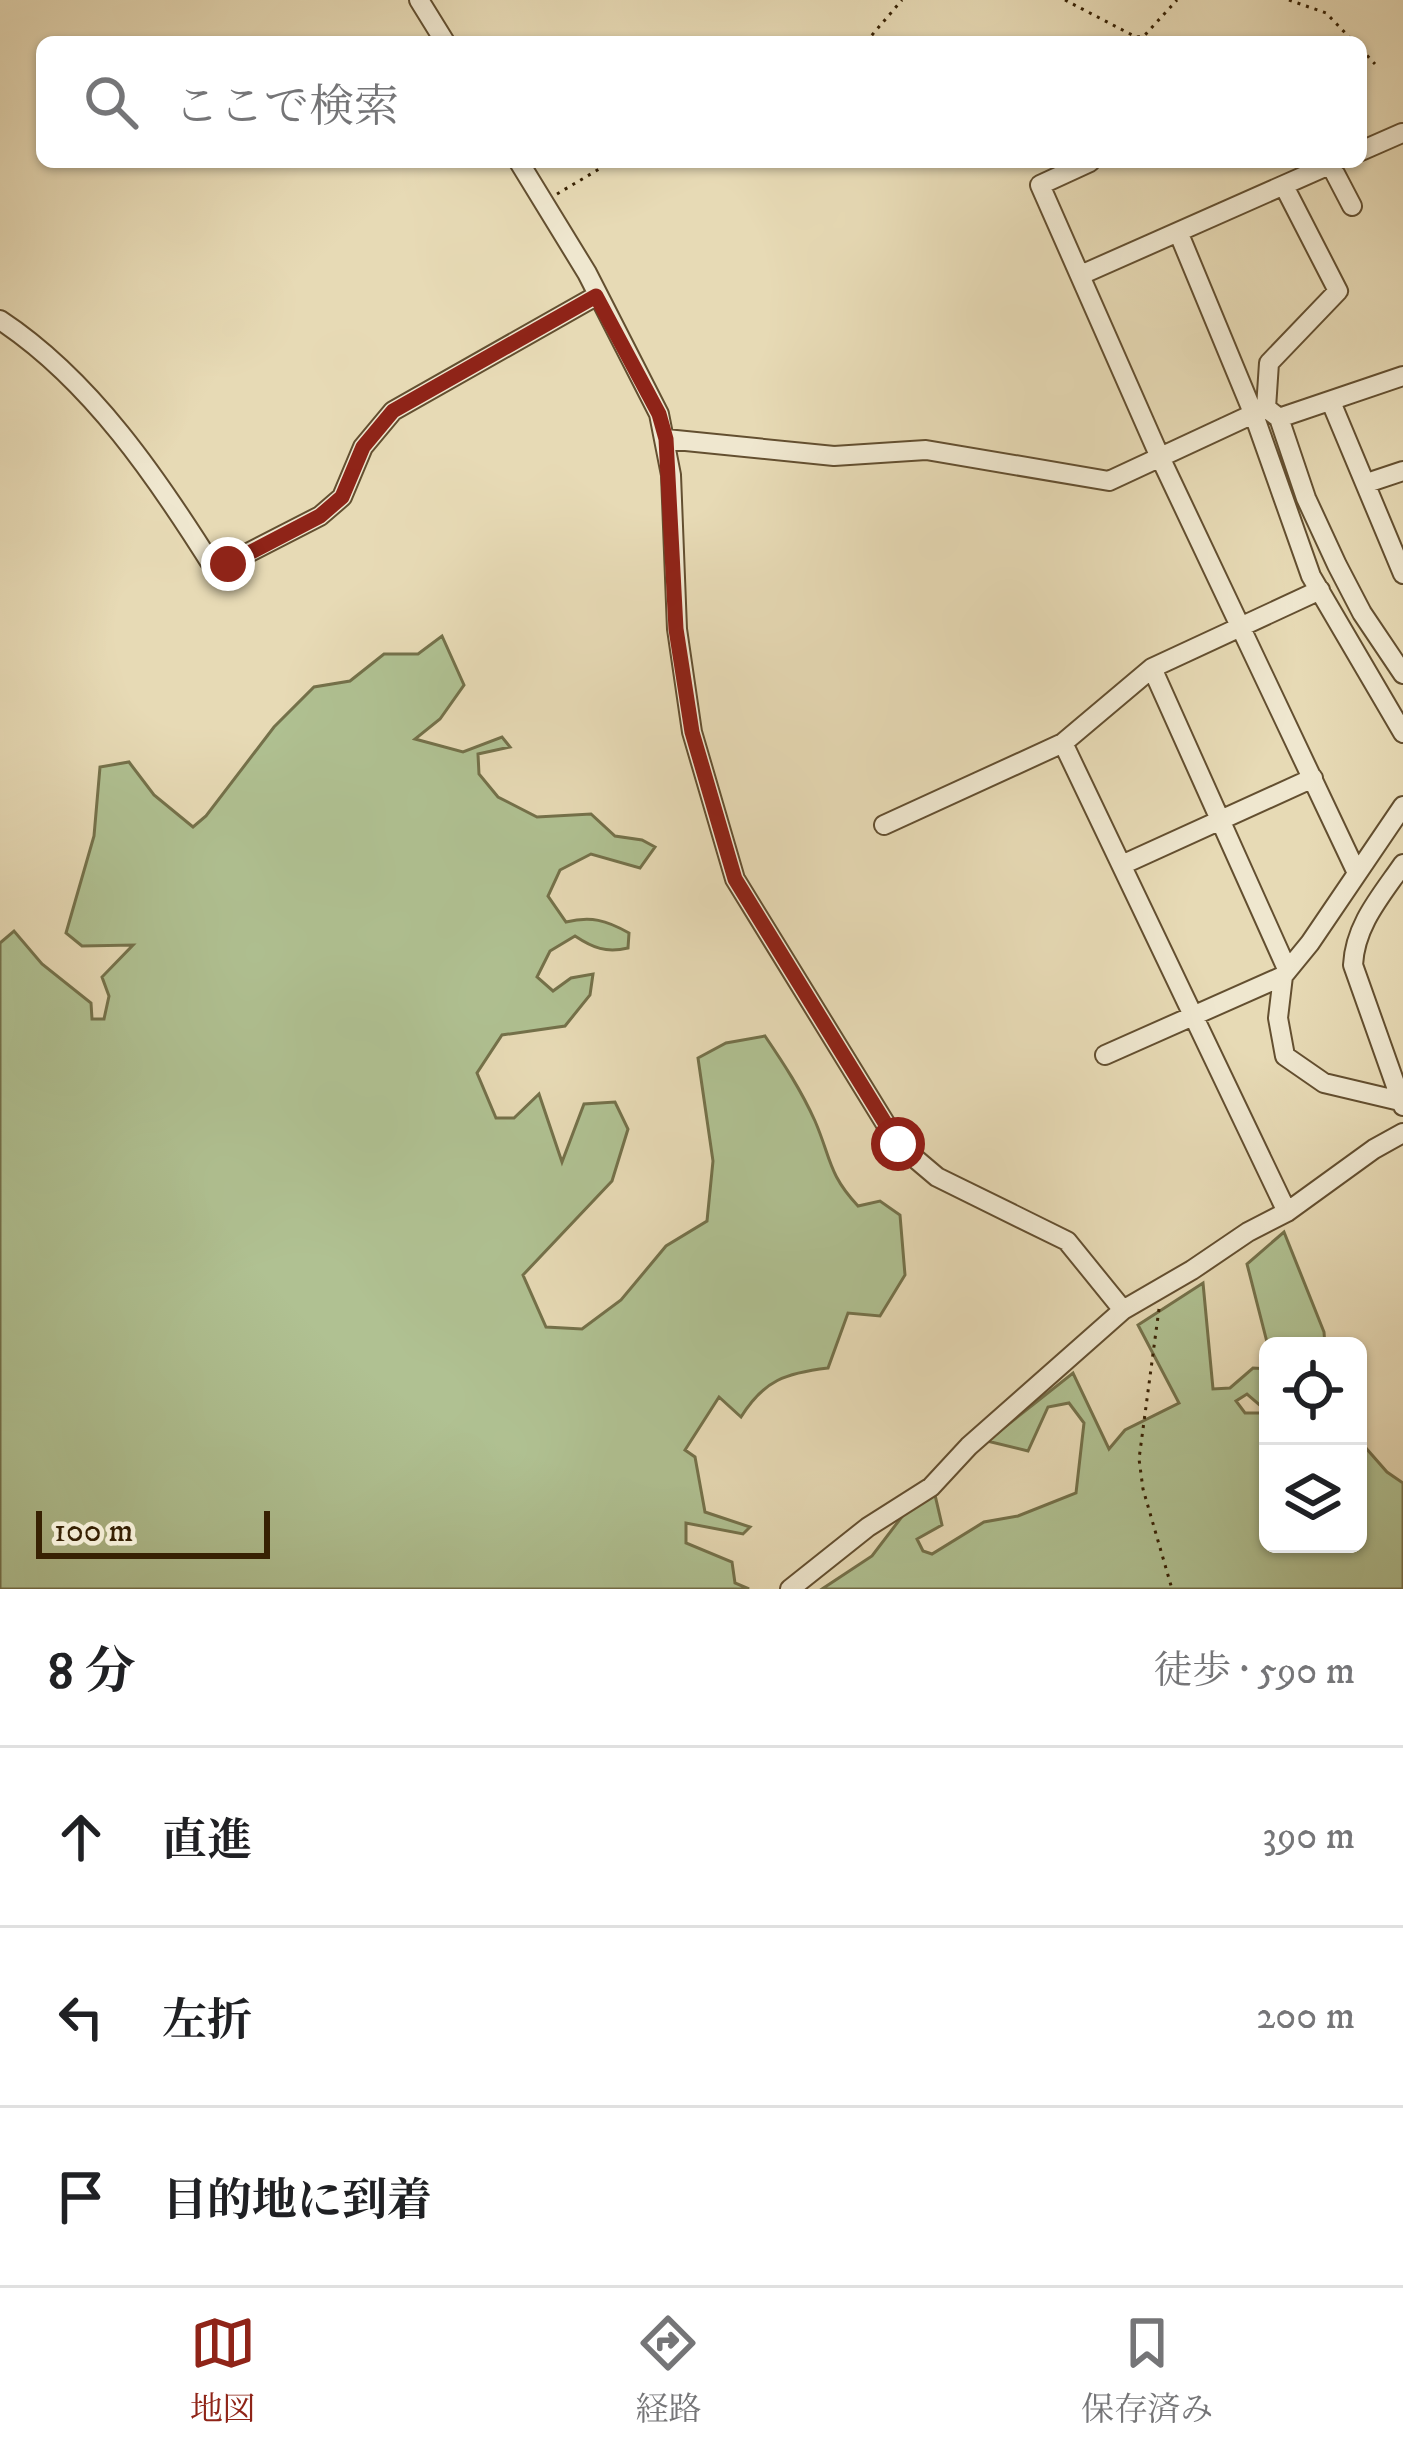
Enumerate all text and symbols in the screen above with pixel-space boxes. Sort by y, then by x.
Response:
search box [36,36,1367,168]
icon: search [78,69,144,135]
text: ここで検索 [174,80,399,136]
route end [201,537,255,591]
route start [871,1117,925,1171]
map controls [1259,1337,1367,1553]
button: locate [1259,1337,1367,1445]
button: layers [1259,1445,1367,1553]
scale bar [36,1505,270,1558]
text: 100 m [54,1511,133,1552]
text: 8 分 [48,1641,135,1705]
text: 徒歩 · 590 m [1153,1647,1355,1696]
icon: ahead [48,1804,114,1870]
text: 390 m [1262,1812,1355,1861]
text: 直進 [162,1814,252,1870]
icon: left [48,1984,114,2050]
text: 200 m [1256,1992,1355,2041]
text: 左折 [162,1994,252,2050]
icon: arrive [48,2164,114,2230]
text: 目的地に到着 [162,2174,432,2230]
tab: 地図 [190,2310,256,2431]
tab: 経路 [635,2310,701,2431]
tab: 保存済み [1081,2310,1213,2431]

